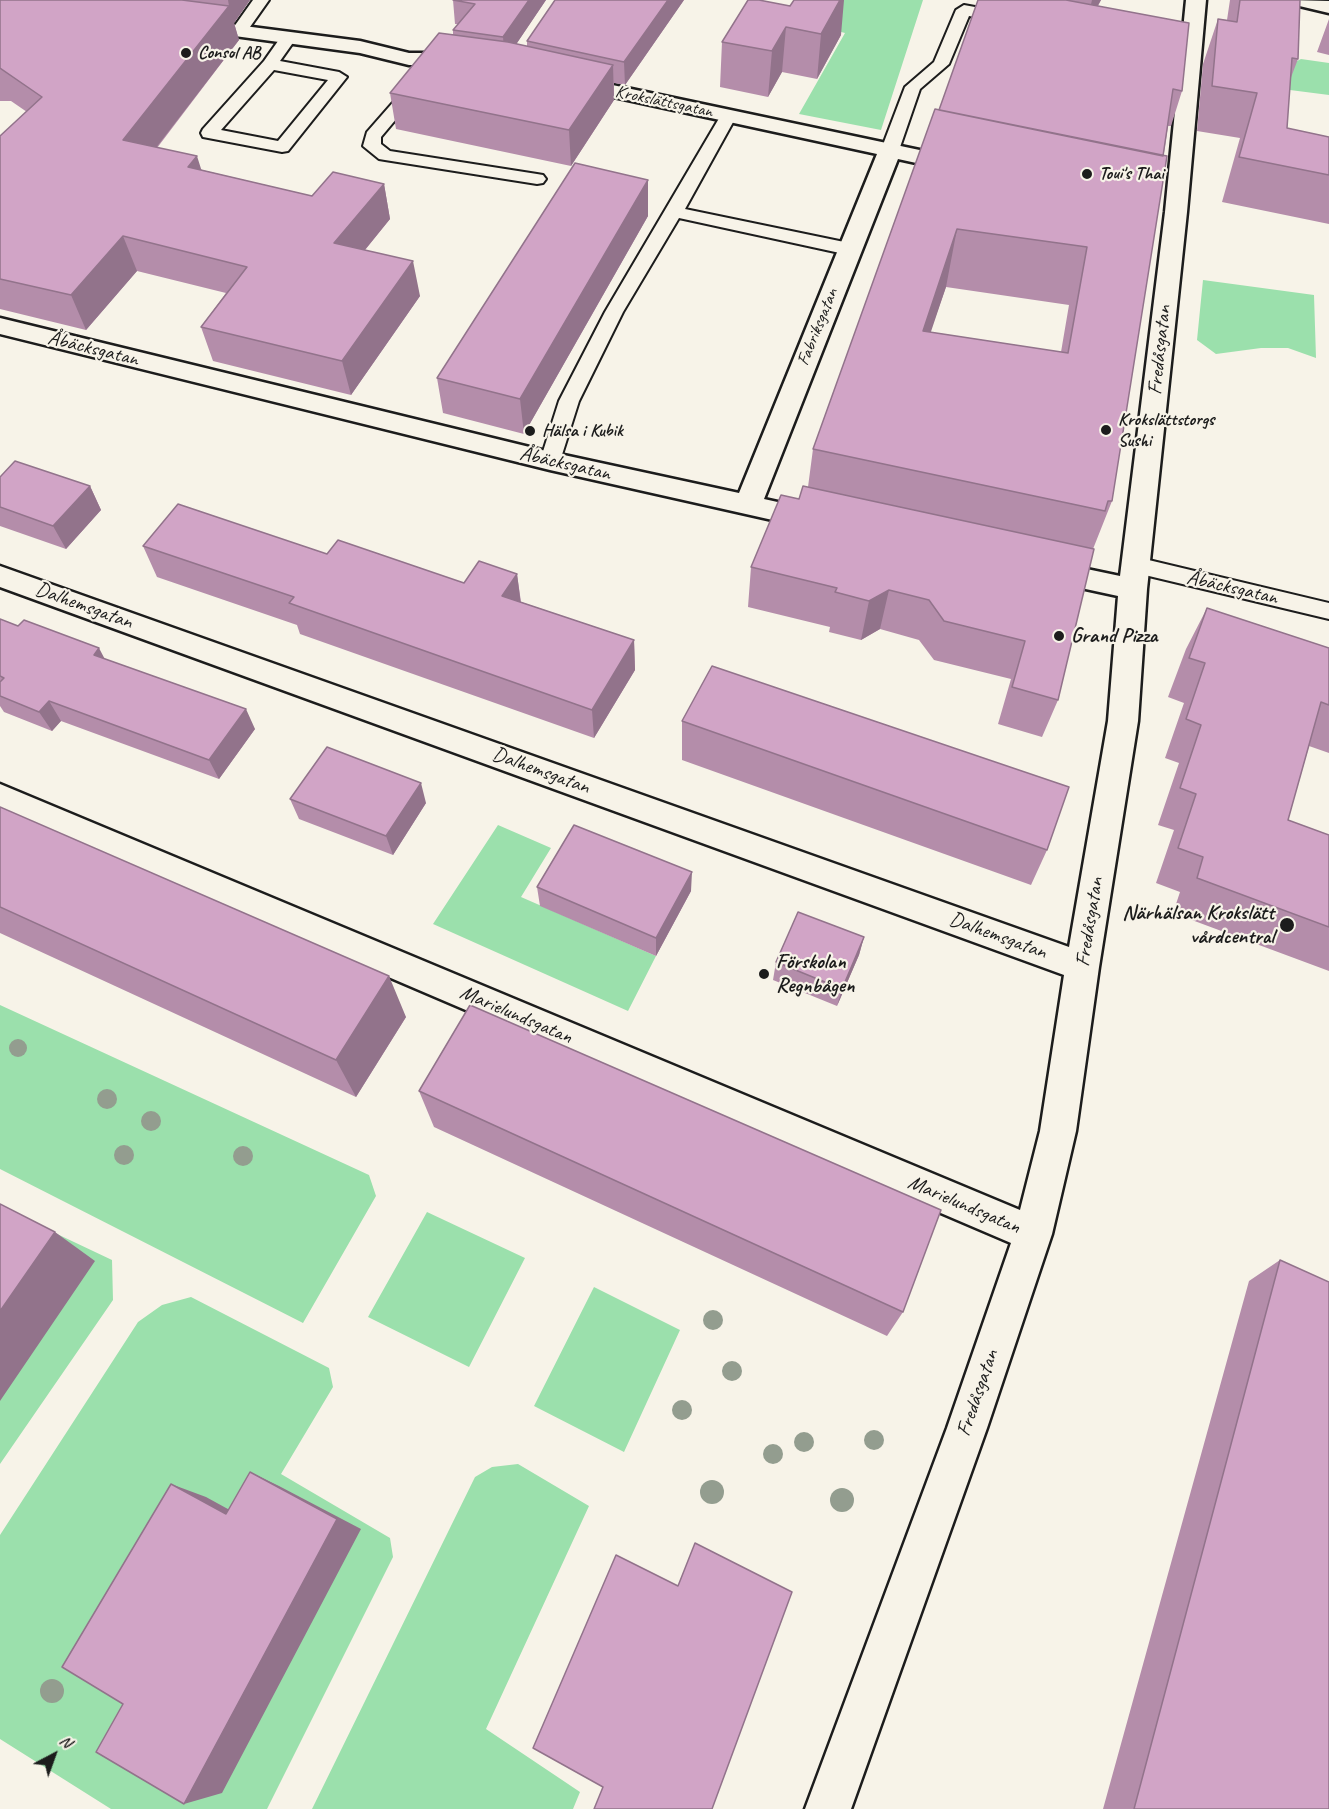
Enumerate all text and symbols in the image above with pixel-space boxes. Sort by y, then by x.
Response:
place label: Consol AB [198,42,260,64]
marker: Consol AB [179,46,193,60]
street label: Krokslättsgatan [613,81,715,123]
place label: Toui's Thai [1099,163,1164,185]
marker: Toui's Thai [1080,167,1094,181]
street label: Fabriksgatan [793,285,843,369]
street label: Fredåsgatan [1143,304,1177,396]
street label: Åbäcksgatan [45,326,141,372]
place label: Krokslättstorgs Sushi [1118,409,1214,452]
place label: Hälsa i Kubik [542,420,623,442]
marker: Krokslättstorgs Sushi [1099,423,1113,437]
marker: Hälsa i Kubik [523,424,537,438]
street label: Åbäcksgatan [517,441,613,487]
street label: Åbäcksgatan [1184,565,1280,611]
street label: Dalhemsgatan [32,577,136,635]
place label: Grand Pizza [1071,623,1157,649]
marker: Grand Pizza [1052,629,1066,643]
street label: Dalhemsgatan [489,742,593,800]
street label: Fredåsgatan [1071,876,1109,968]
place label: Närhälsan Krokslätt vårdcentral [1122,900,1274,950]
street label: Dalhemsgatan [946,907,1050,965]
marker: Närhälsan Krokslätt vårdcentral [1278,916,1296,934]
place label: Förskolan Regnbågen [776,949,854,999]
marker: Förskolan Regnbågen [757,967,771,981]
street label: Marielundsgatan [456,980,576,1050]
street label: Marielundsgatan [904,1170,1024,1240]
street label: Fredåsgatan [951,1346,1005,1440]
north arrow [24,1725,84,1785]
text: N [56,1731,76,1752]

